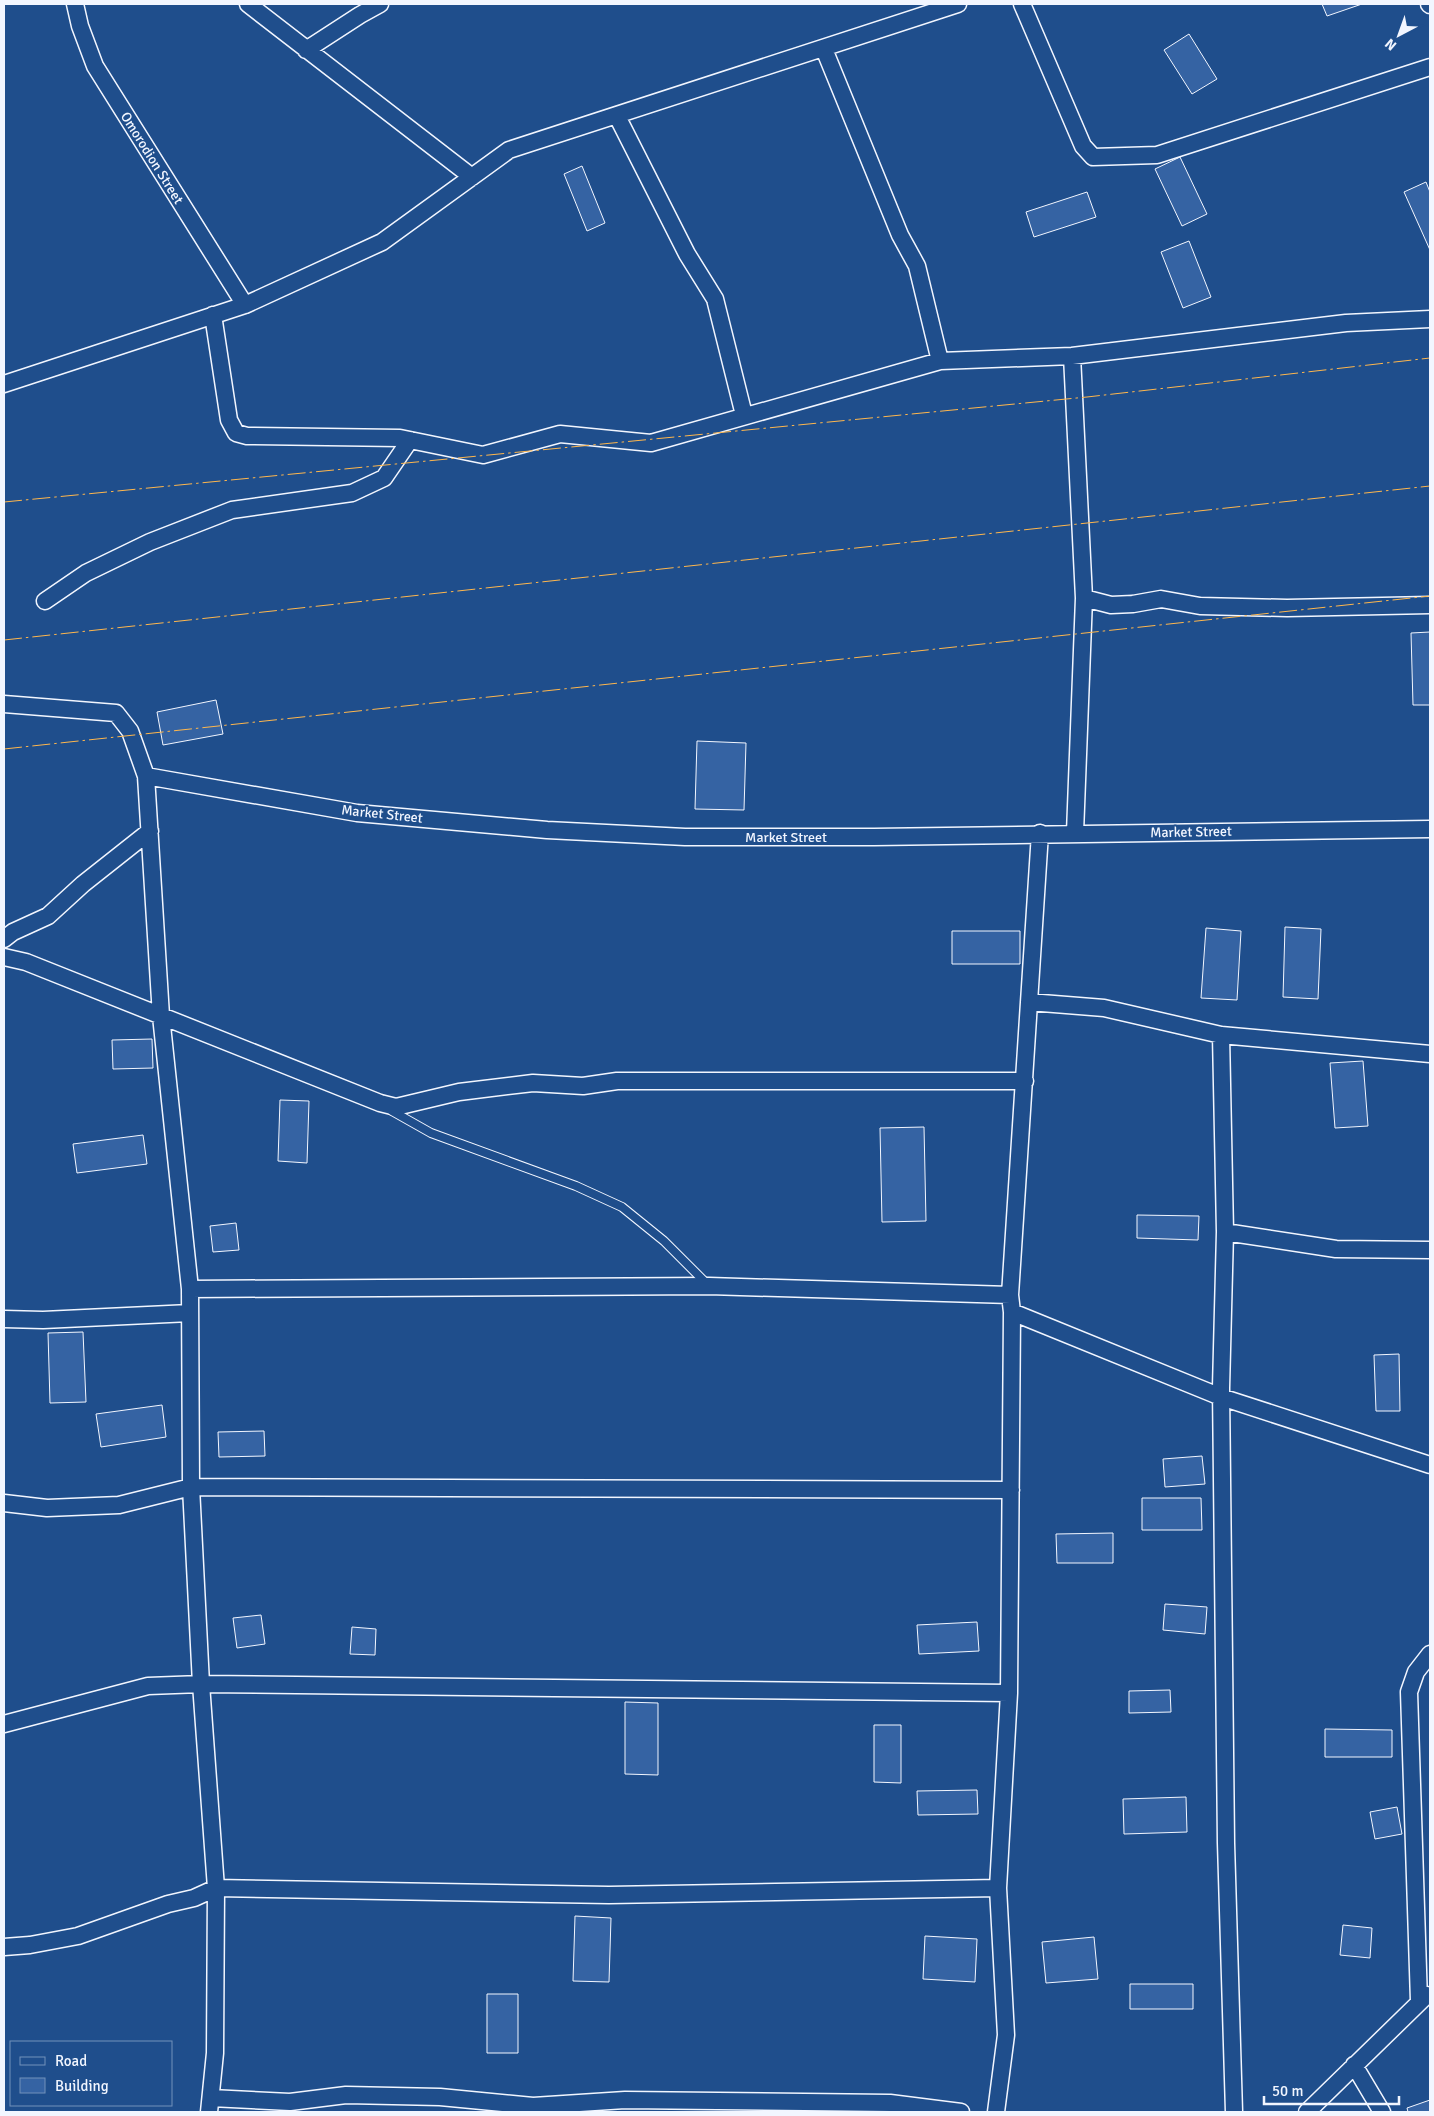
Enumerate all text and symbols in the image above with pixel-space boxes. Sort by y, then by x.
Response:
north arrow [1374,10,1424,60]
text: N [1382,35,1400,54]
street label: Omorodion Street [117,109,187,207]
street label: Market Street [340,801,424,827]
street label: Market Street [1150,823,1232,841]
street label: Market Street [745,829,827,846]
legend [10,2041,172,2106]
text: Road [55,2052,87,2070]
scale bar [1264,2074,1399,2106]
text: Building [55,2077,109,2095]
text: 50 m [1272,2082,1303,2100]

